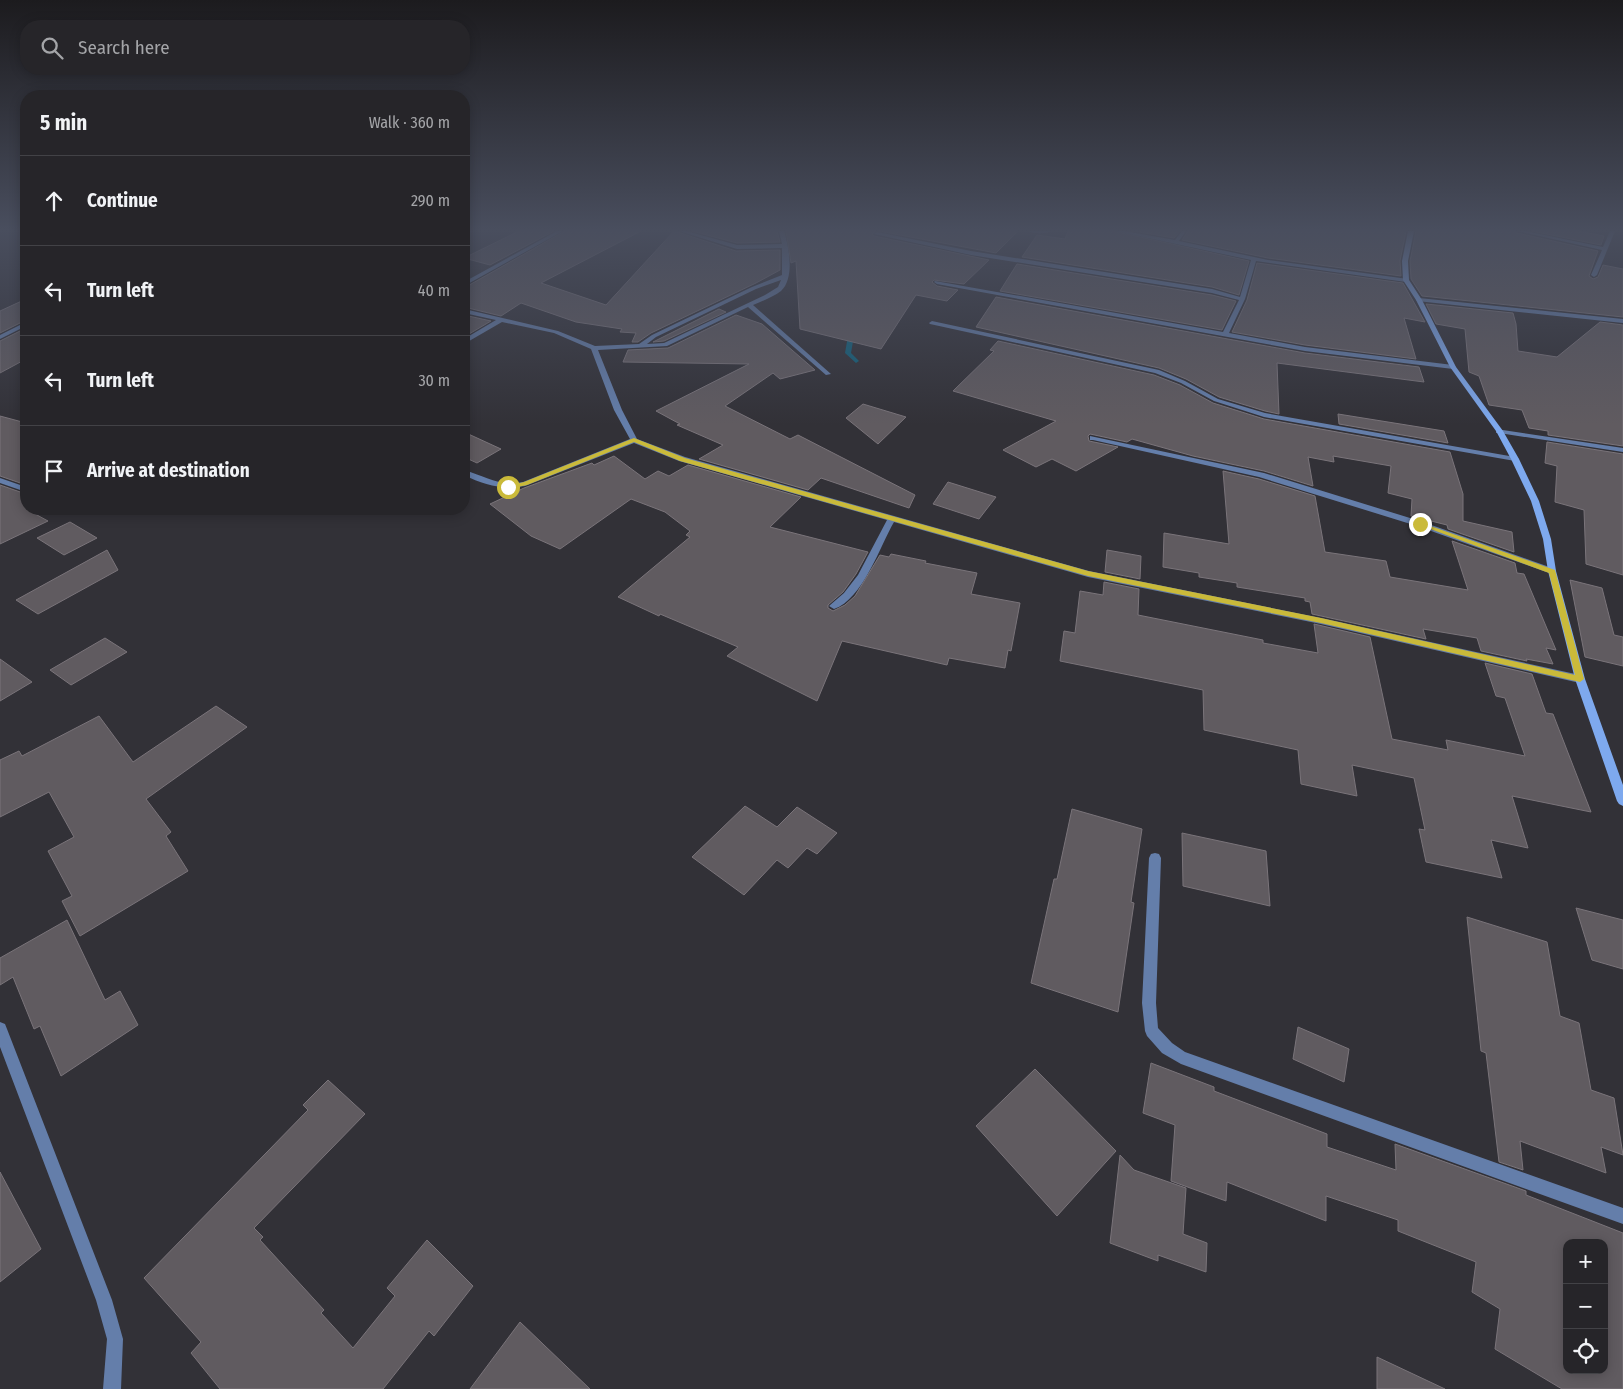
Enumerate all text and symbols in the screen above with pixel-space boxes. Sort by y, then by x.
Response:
search box [20,20,470,75]
icon: search [38,34,66,62]
text: Search here [78,36,170,59]
text: 5 min [40,110,87,136]
text: Walk · 360 m [369,113,450,132]
icon: ahead [40,187,68,215]
text: Continue [87,189,158,212]
text: 290 m [411,191,450,210]
icon: left [40,277,68,305]
text: Turn left [87,279,154,302]
text: 40 m [418,281,450,300]
icon: left [40,367,68,395]
text: Turn left [87,369,154,392]
text: 30 m [418,371,450,390]
icon: arrive [40,457,68,485]
text: Arrive at destination [87,459,250,482]
route start [497,476,520,499]
route end [1409,513,1432,536]
map controls [1563,1239,1608,1374]
button: + [1563,1239,1608,1284]
button: − [1563,1284,1608,1329]
button: locate [1563,1329,1608,1374]

